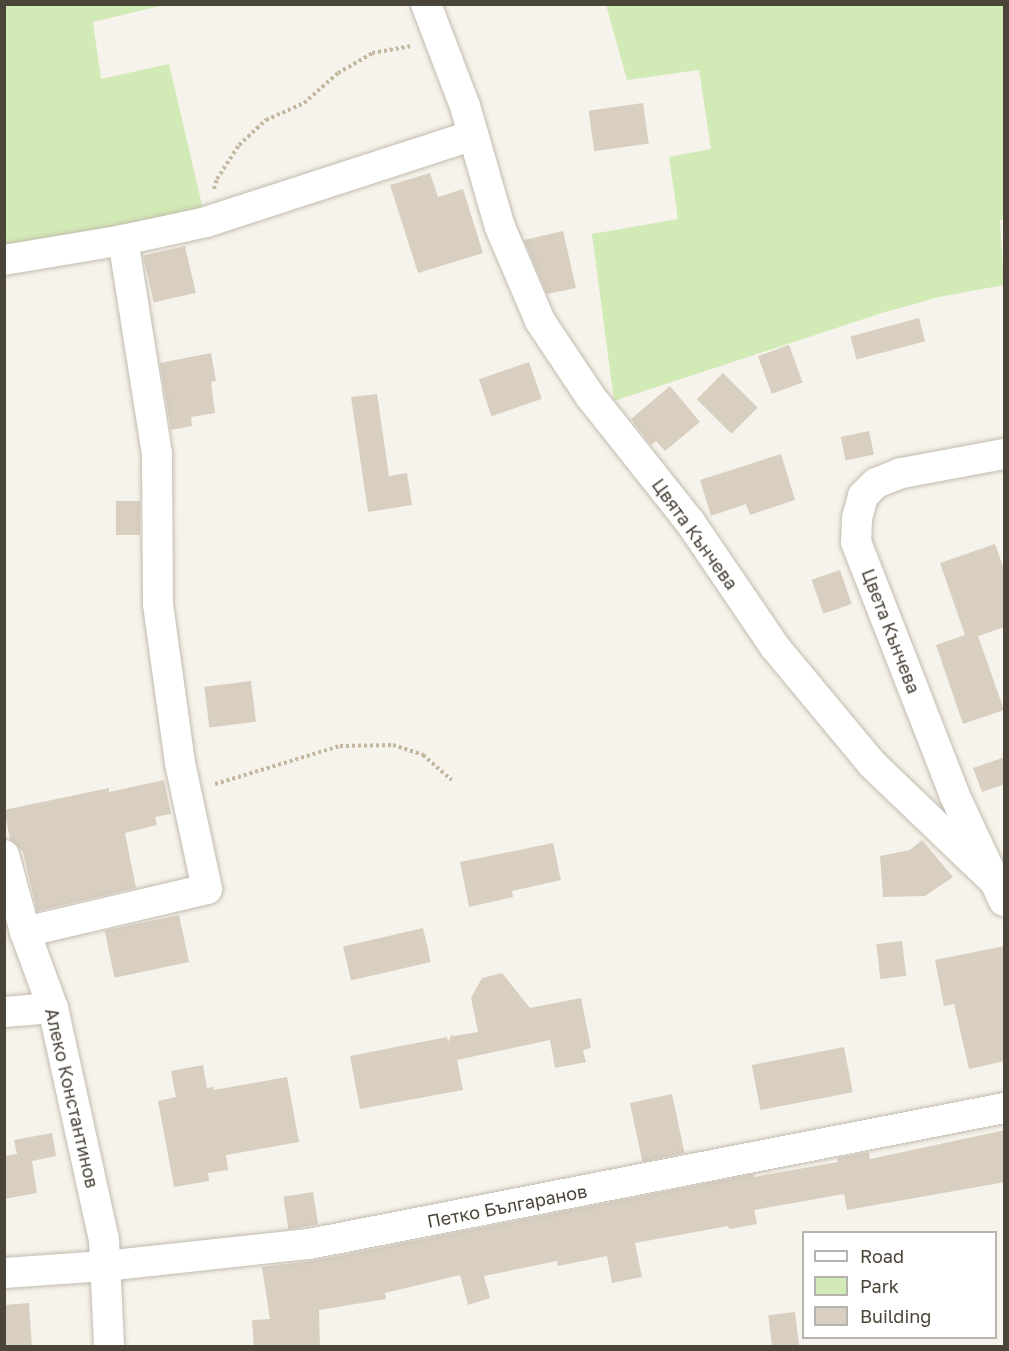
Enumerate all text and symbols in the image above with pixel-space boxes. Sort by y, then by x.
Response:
street label: Цвята Кънчева [648,474,742,594]
street label: Цвета Кънчева [857,566,925,696]
street label: Алеко Константинов [41,1006,103,1190]
street label: Петко Българанов [425,1180,589,1232]
legend [802,1231,997,1339]
text: Road [860,1245,904,1267]
text: Park [860,1275,899,1297]
text: Building [860,1305,931,1327]

